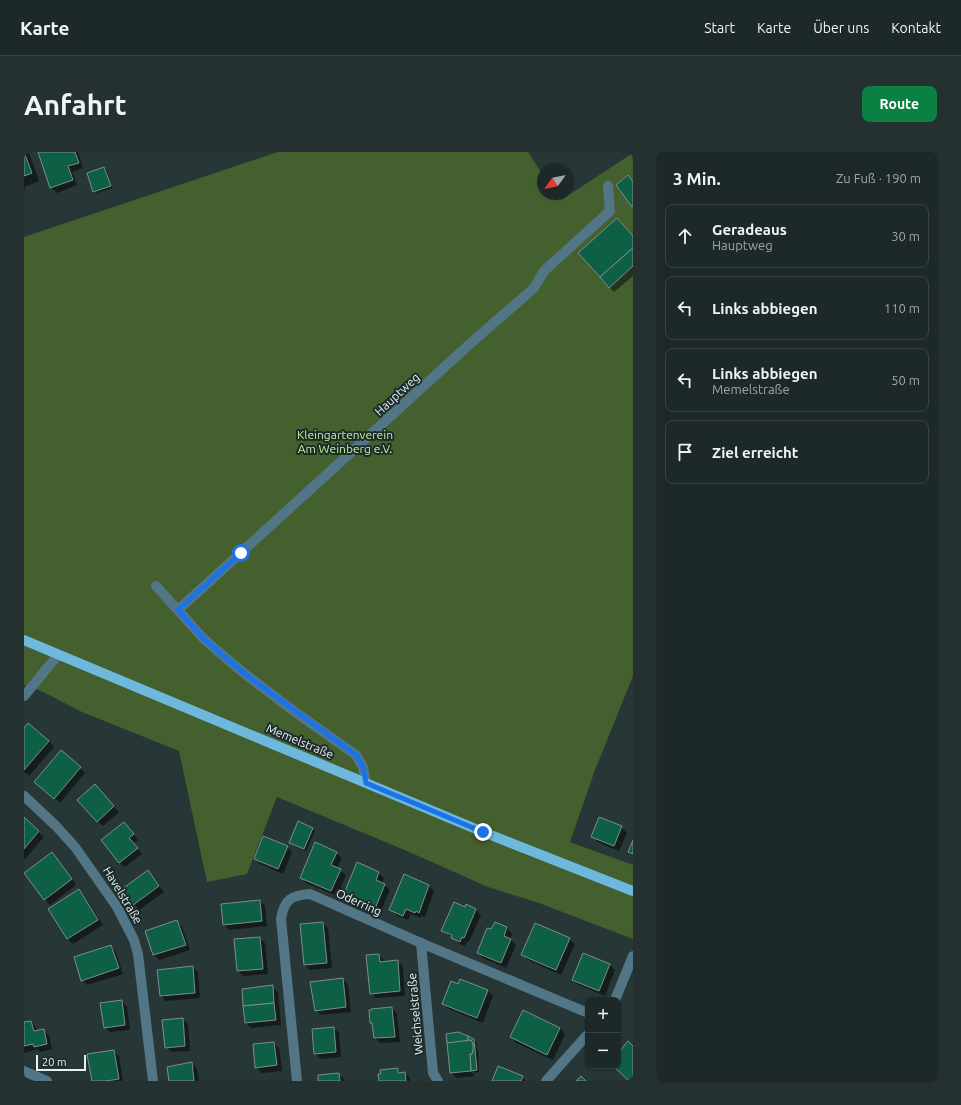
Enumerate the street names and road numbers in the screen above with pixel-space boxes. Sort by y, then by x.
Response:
street label: Hauptweg [372,370,422,418]
street label: Memelstraße [264,721,336,761]
street label: Havelstraße [101,864,145,926]
street label: Oderring [334,886,384,918]
street label: Weichselstraße [405,972,425,1056]

